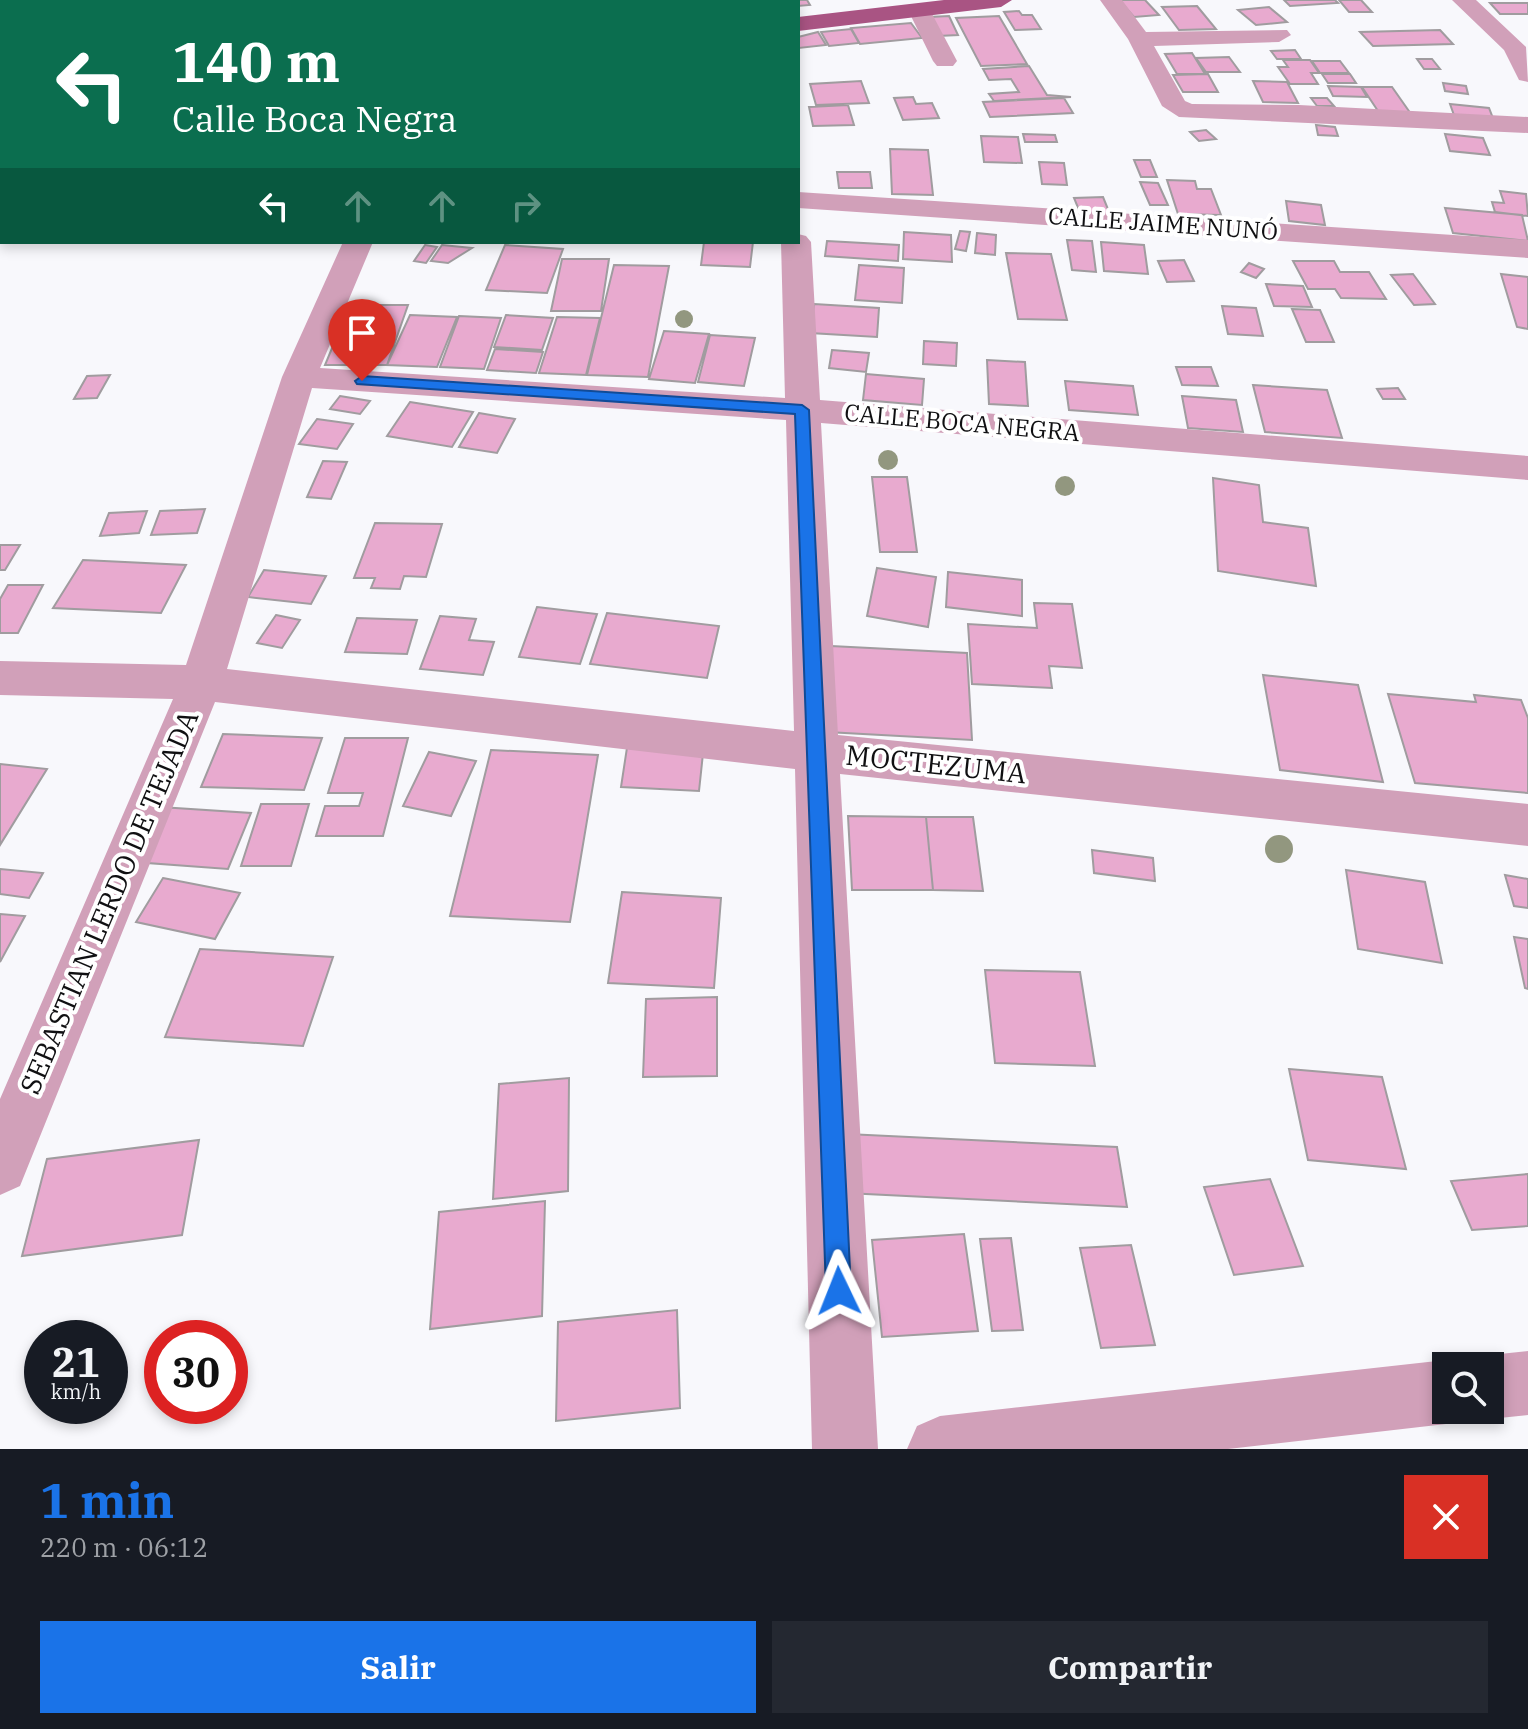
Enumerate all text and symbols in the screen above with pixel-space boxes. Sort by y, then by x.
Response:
text: 140 m [172,25,340,97]
icon: left [40,32,144,136]
text: Calle Boca Negra [172,95,457,142]
icon: left [252,184,296,228]
icon: ahead [336,184,380,228]
icon: ahead [420,184,464,228]
icon: right [504,184,548,228]
street label: CALLE JAIME NUNÓ [1047,199,1279,247]
pin [328,299,396,381]
icon: arrive [340,311,384,355]
street label: CALLE BOCA NEGRA [843,396,1082,448]
street label: SEBASTIAN LERDO DE TEJADA [11,704,206,1099]
street label: MOCTEZUMA [844,736,1028,791]
position arrow [797,1249,881,1333]
speed limit sign: 30 [144,1320,248,1424]
text: 21 [52,1336,100,1388]
map controls [1432,1352,1504,1424]
button: search [1432,1352,1504,1424]
text: km/h [51,1378,101,1405]
text: 1 min [40,1469,174,1531]
button: close [1404,1475,1488,1559]
text: 220 m · 06:12 [40,1530,208,1564]
button: Salir [40,1621,756,1713]
button: Compartir [772,1621,1488,1713]

